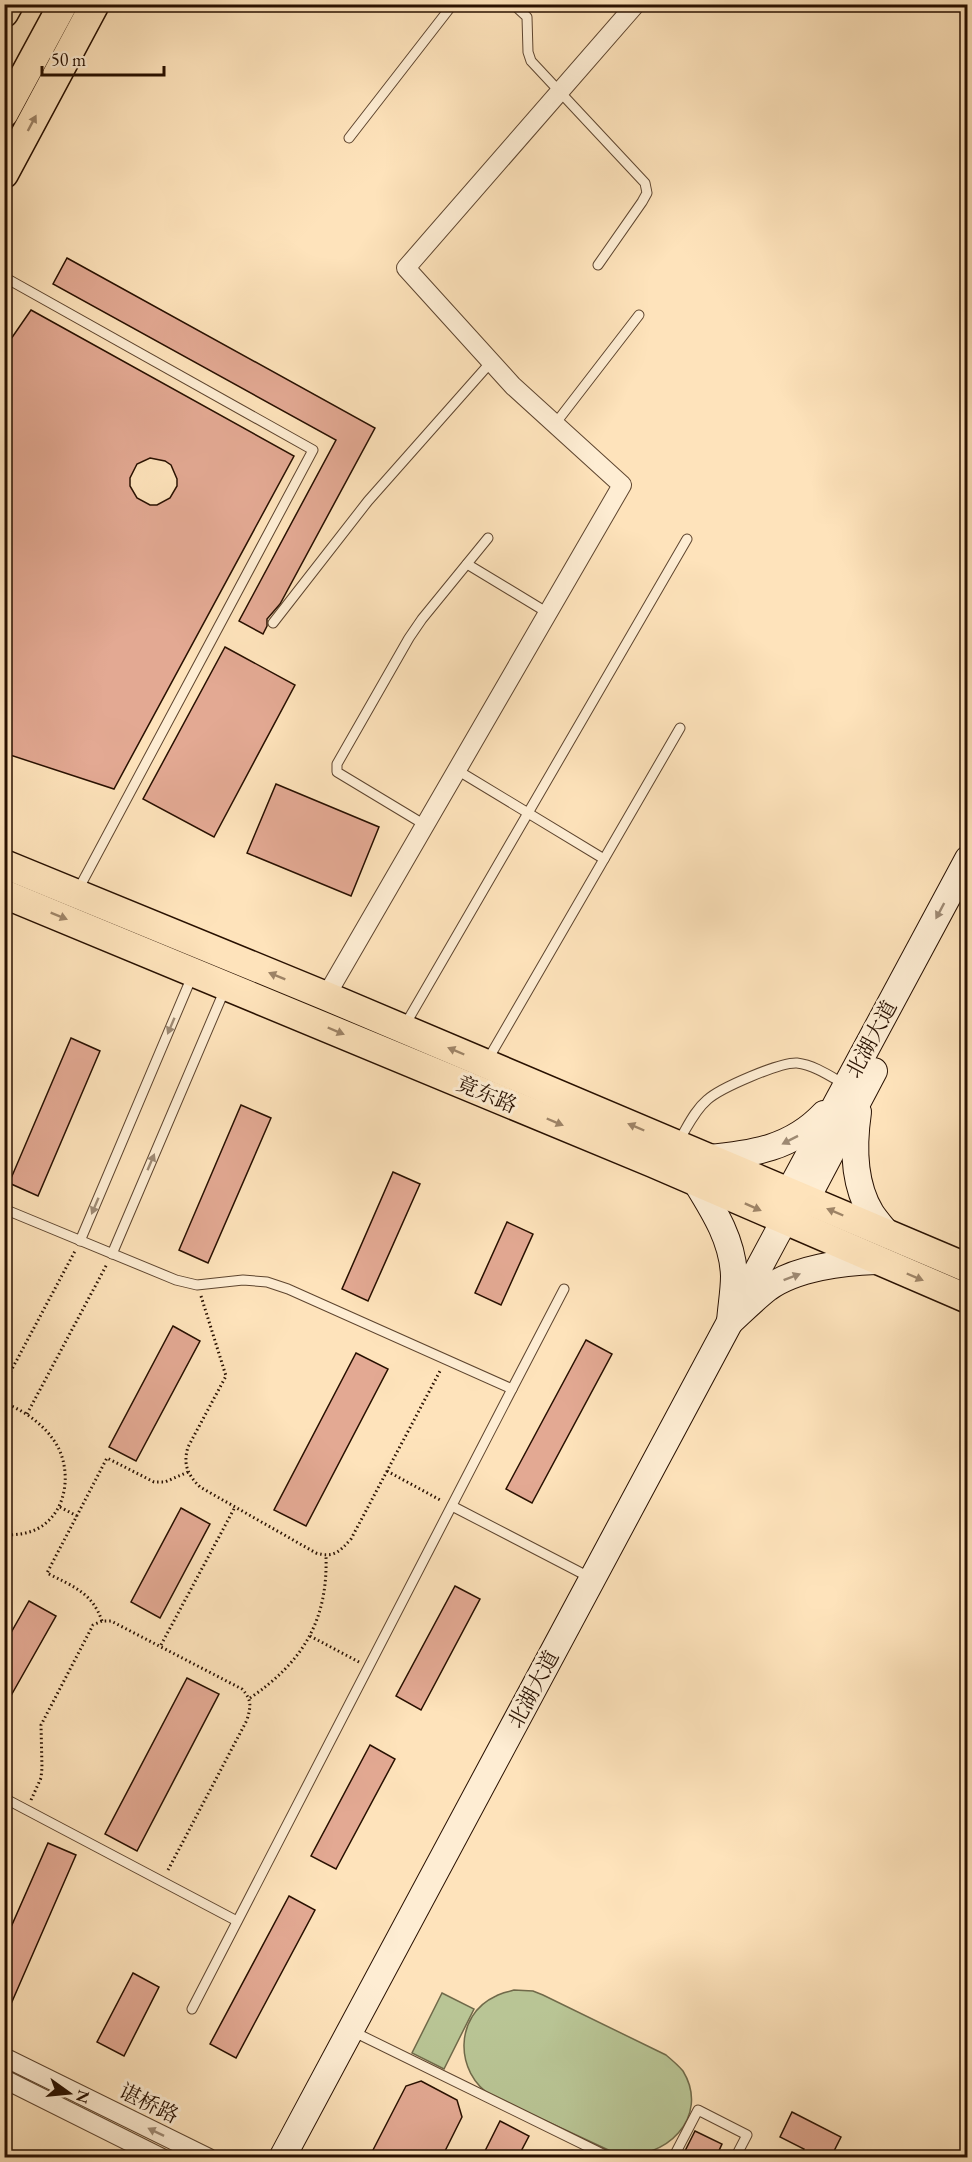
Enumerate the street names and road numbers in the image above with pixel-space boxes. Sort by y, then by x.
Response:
street label: 北湖大道 [839,996,903,1082]
street label: 竟东路 [453,1069,521,1119]
street label: 北湖大道 [501,1646,565,1732]
street label: 谌桥路 [115,2077,183,2129]

